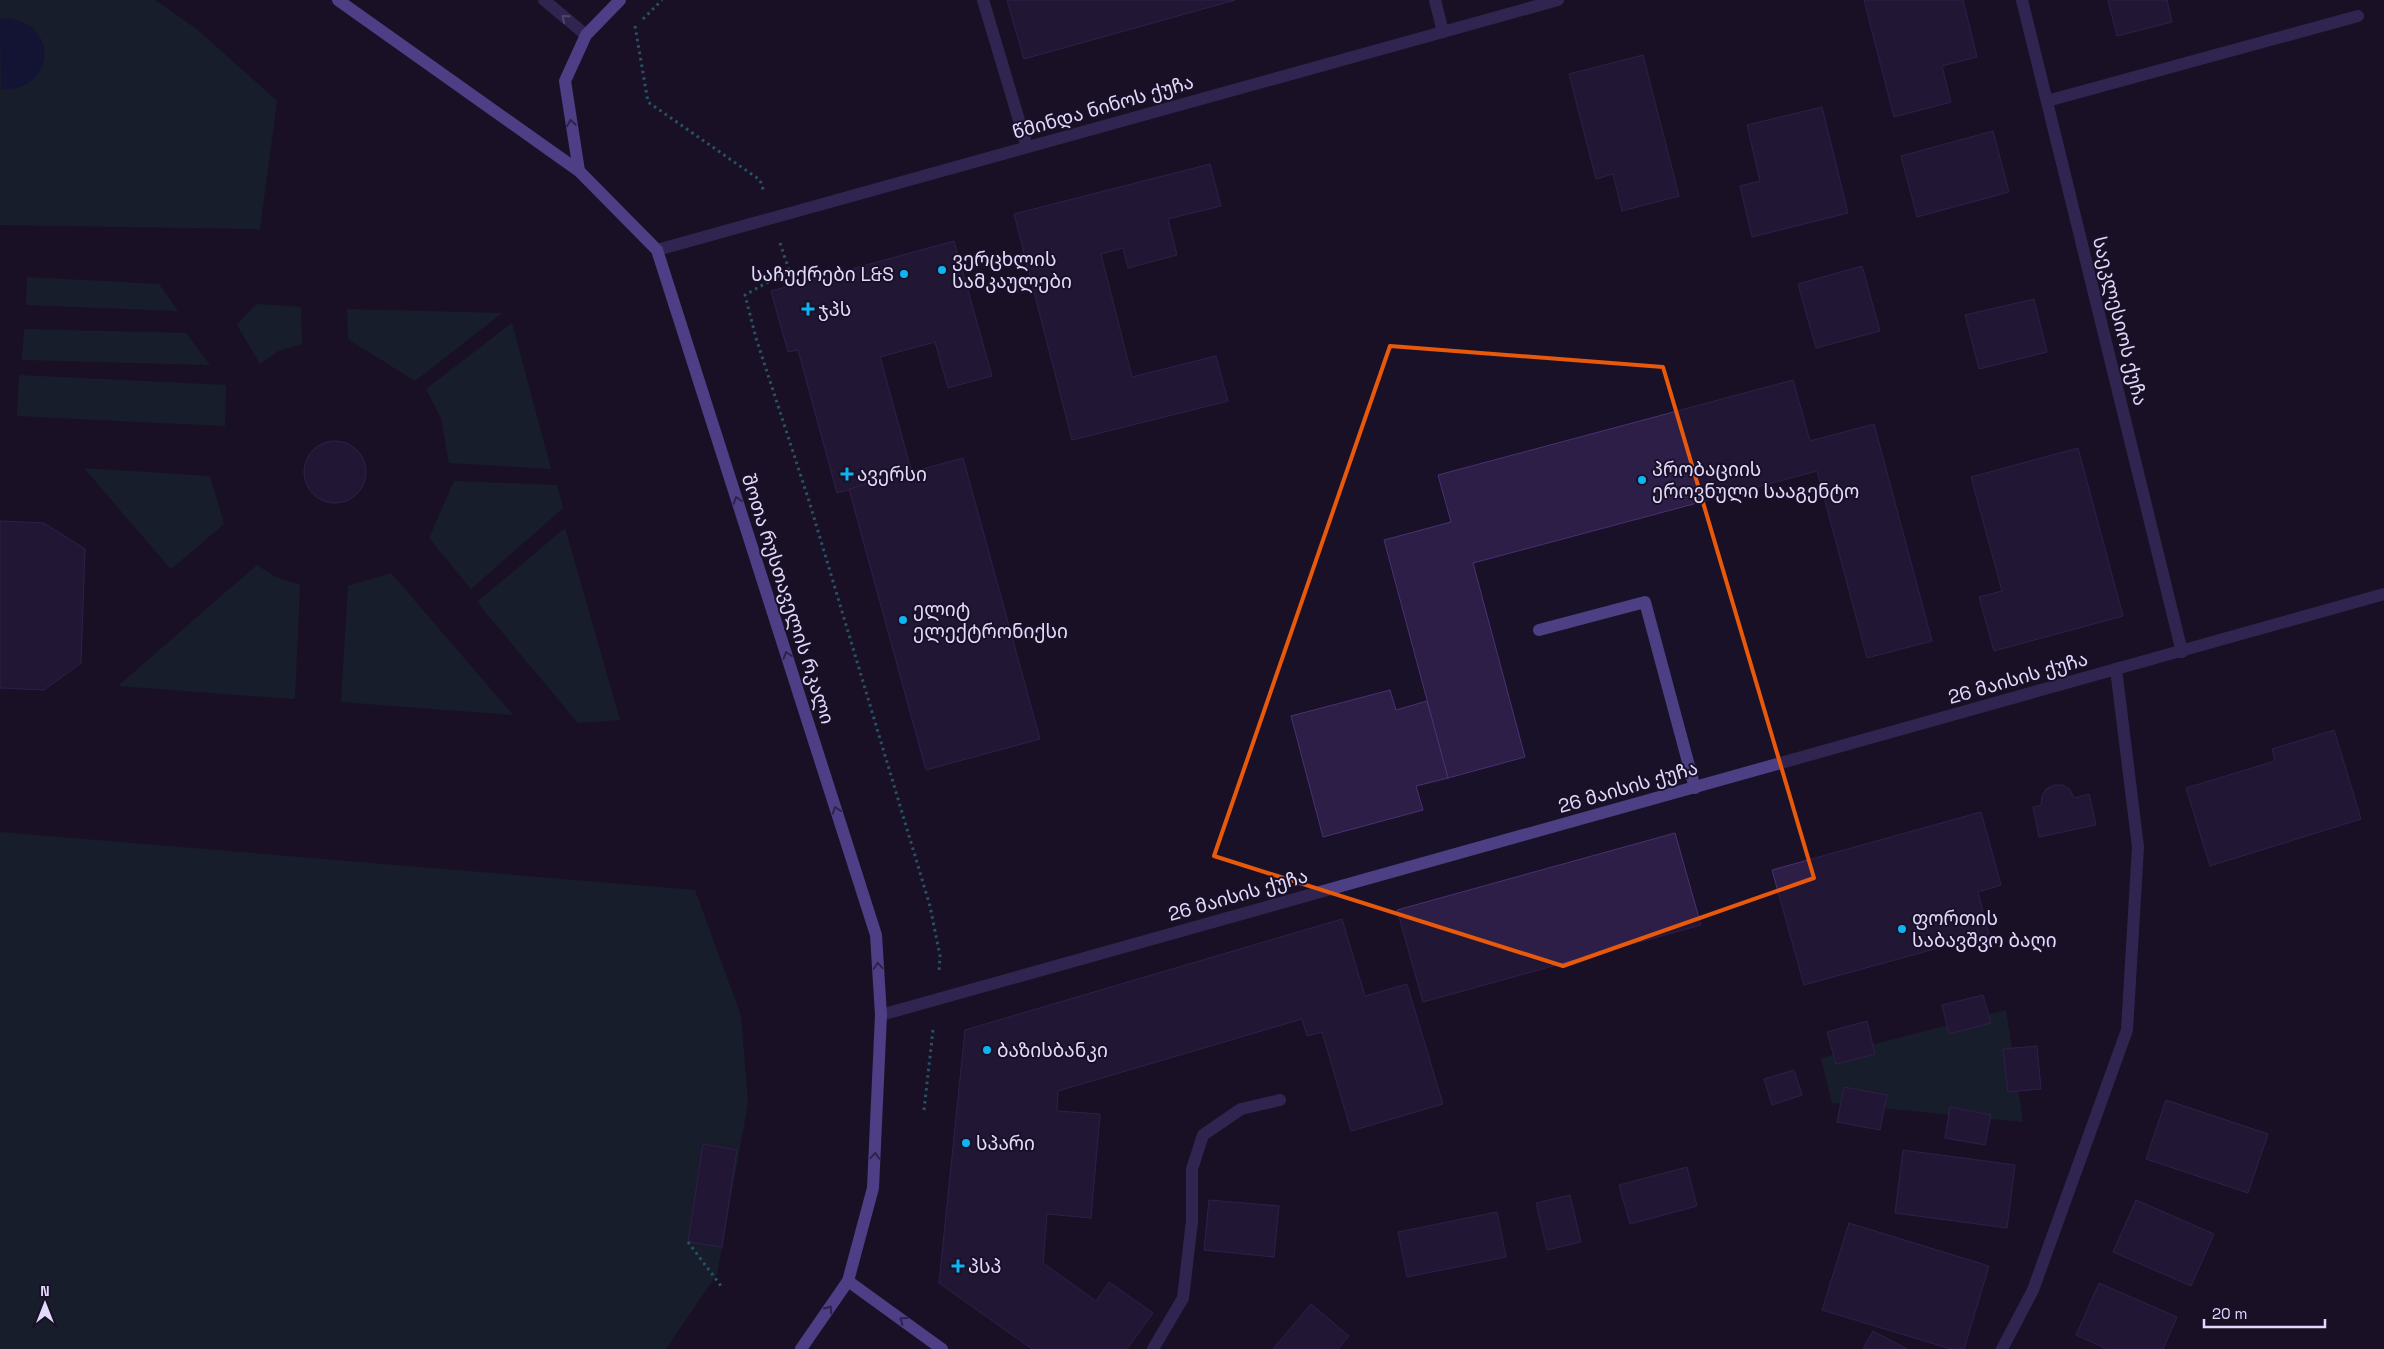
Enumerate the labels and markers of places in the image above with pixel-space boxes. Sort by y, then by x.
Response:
place label: ვერცხლის სამკაულები [952,247,1072,294]
place label: საჩუქრები L&S [751,262,894,287]
marker: ვერცხლის სამკაულები [936,264,948,276]
marker: საჩუქრები L&S [898,268,910,280]
place label: ჯპს [818,297,851,322]
marker: ჯპს [802,303,814,315]
place label: პრობაციის ეროვნული სააგენტო [1652,457,1859,504]
place label: ავერსი [857,462,927,487]
marker: ავერსი [841,468,853,480]
marker: პრობაციის ეროვნული სააგენტო [1636,474,1648,486]
place label: ელიტ ელექტრონიქსი [913,597,1068,644]
marker: ელიტ ელექტრონიქსი [897,614,909,626]
place label: ფორთის საბავშვო ბაღი [1912,906,2057,953]
marker: ფორთის საბავშვო ბაღი [1896,923,1908,935]
place label: ბაზისბანკი [997,1038,1108,1063]
marker: ბაზისბანკი [981,1044,993,1056]
place label: სპარი [976,1131,1035,1156]
marker: სპარი [960,1137,972,1149]
place label: პსპ [968,1254,1001,1279]
marker: პსპ [952,1260,964,1272]

